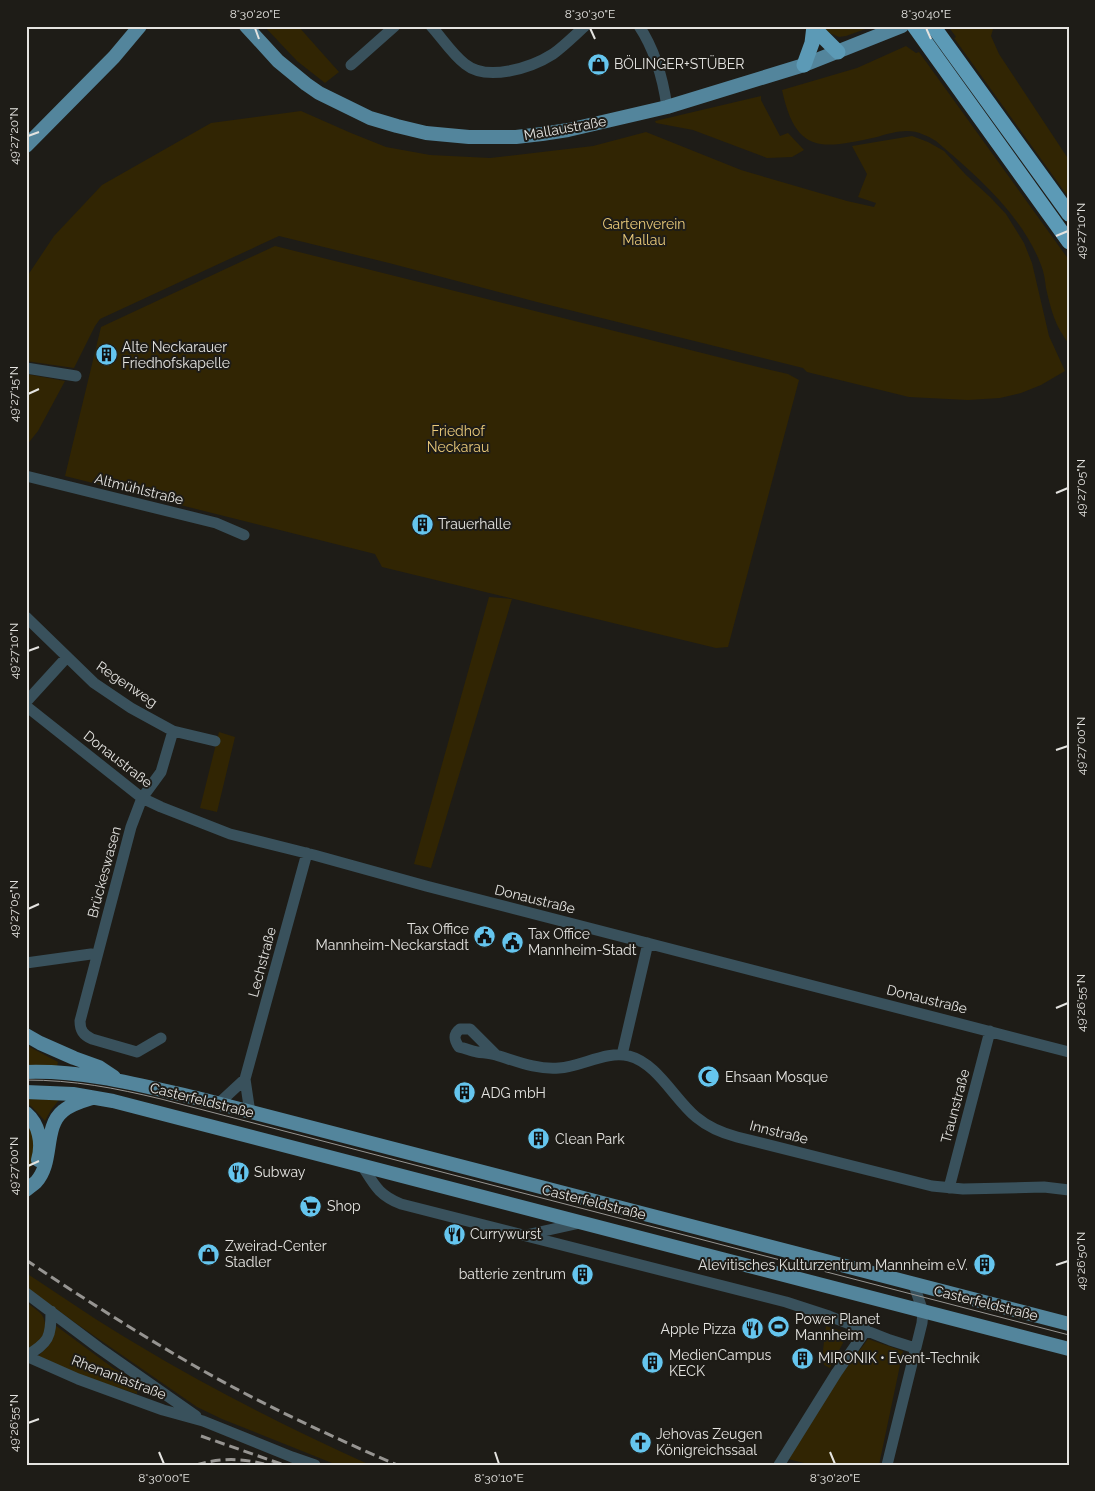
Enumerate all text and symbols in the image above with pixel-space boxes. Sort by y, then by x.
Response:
text: 8°30'20"E [230,7,280,21]
text: 8°30'30"E [565,7,615,21]
text: 8°30'40"E [901,7,951,21]
shop icon: BÖLINGER+STÜBER [586,52,610,76]
place label: BÖLINGER+STÜBER [614,54,744,72]
text: 49°27'20"N [7,107,21,165]
street label: Mallaustraße [523,113,607,143]
text: 49°27'10"N [1074,203,1088,259]
park label: Gartenverein Mallau [603,216,685,248]
place label: Alte Neckarauer Friedhofskapelle [122,339,230,371]
building icon: Alte Neckarauer Friedhofskapelle [94,343,118,367]
text: 49°27'15"N [7,366,21,422]
park label: Friedhof Neckarau [427,423,489,455]
text: 49°27'05"N [1074,459,1088,517]
street label: Altmühlstraße [93,470,185,508]
building icon: Trauerhalle [410,512,434,536]
place label: Trauerhalle [438,516,511,532]
text: 49°27'10"N [7,623,21,679]
street label: Regenweg [94,658,160,710]
text: 49°27'00"N [1074,717,1088,775]
street label: Donaustraße [81,727,155,791]
street label: Brückeswasen [84,824,124,920]
text: 49°27'05"N [7,880,21,938]
street label: Donaustraße [493,881,577,917]
place label: Tax Office Mannheim-Neckarstadt [316,921,469,953]
street label: Lechstraße [245,925,279,999]
public building icon: Tax Office Mannheim-Neckarstadt [473,925,497,949]
place label: Tax Office Mannheim-Stadt [528,926,637,958]
public building icon: Tax Office Mannheim-Stadt [500,930,524,954]
text: 49°26'55"N [1074,974,1088,1032]
street label: Donaustraße [885,981,969,1017]
mosque icon: Ehsaan Mosque [697,1065,721,1089]
street label: Traunstraße [937,1067,973,1145]
place label: Ehsaan Mosque [725,1069,828,1085]
street label: Casterfeldstraße [148,1079,256,1121]
building icon: ADG mbH [453,1081,477,1105]
place label: ADG mbH [481,1085,546,1101]
street label: Innstraße [748,1117,810,1147]
building icon: Clean Park [527,1127,551,1151]
place label: Clean Park [555,1131,625,1147]
text: 49°27'00"N [7,1137,21,1195]
restaurant icon: Subway [226,1160,250,1184]
place label: Subway [254,1164,306,1180]
street label: Casterfeldstraße [540,1181,648,1223]
supermarket icon: Shop [299,1194,323,1218]
place label: Shop [327,1198,361,1214]
restaurant icon: Currywurst [442,1222,466,1246]
place label: Currywurst [470,1226,542,1242]
text: 49°26'50"N [1074,1232,1088,1290]
place label: Zweirad-Center Stadler [225,1238,327,1270]
shop icon: Zweirad-Center Stadler [197,1242,221,1266]
building icon: Alevitisches Kulturzentrum Mannheim e.V. [972,1253,996,1277]
place label: Alevitisches Kulturzentrum Mannheim e.V. [698,1257,968,1273]
building icon: batterie zentrum [570,1262,594,1286]
place label: batterie zentrum [459,1266,566,1282]
street label: Casterfeldstraße [932,1282,1040,1324]
place label: Power Planet Mannheim [795,1311,881,1343]
sports icon: Power Planet Mannheim [767,1315,791,1339]
restaurant icon: Apple Pizza [740,1317,764,1341]
place label: Apple Pizza [660,1321,736,1337]
building icon: MIRONIK • Event-Technik [790,1346,814,1370]
place label: MedienCampus KECK [669,1347,772,1379]
place label: MIRONIK • Event-Technik [818,1350,980,1366]
building icon: MedienCampus KECK [641,1351,665,1375]
street label: Rhenaniastraße [69,1352,169,1402]
text: 49°26'55"N [7,1394,21,1452]
place label: Jehovas Zeugen Königreichssaal [656,1426,762,1458]
church icon: Jehovas Zeugen Königreichssaal [628,1430,652,1454]
text: 8°30'00"E [138,1471,190,1485]
text: 8°30'10"E [474,1471,524,1485]
text: 8°30'20"E [810,1471,860,1485]

